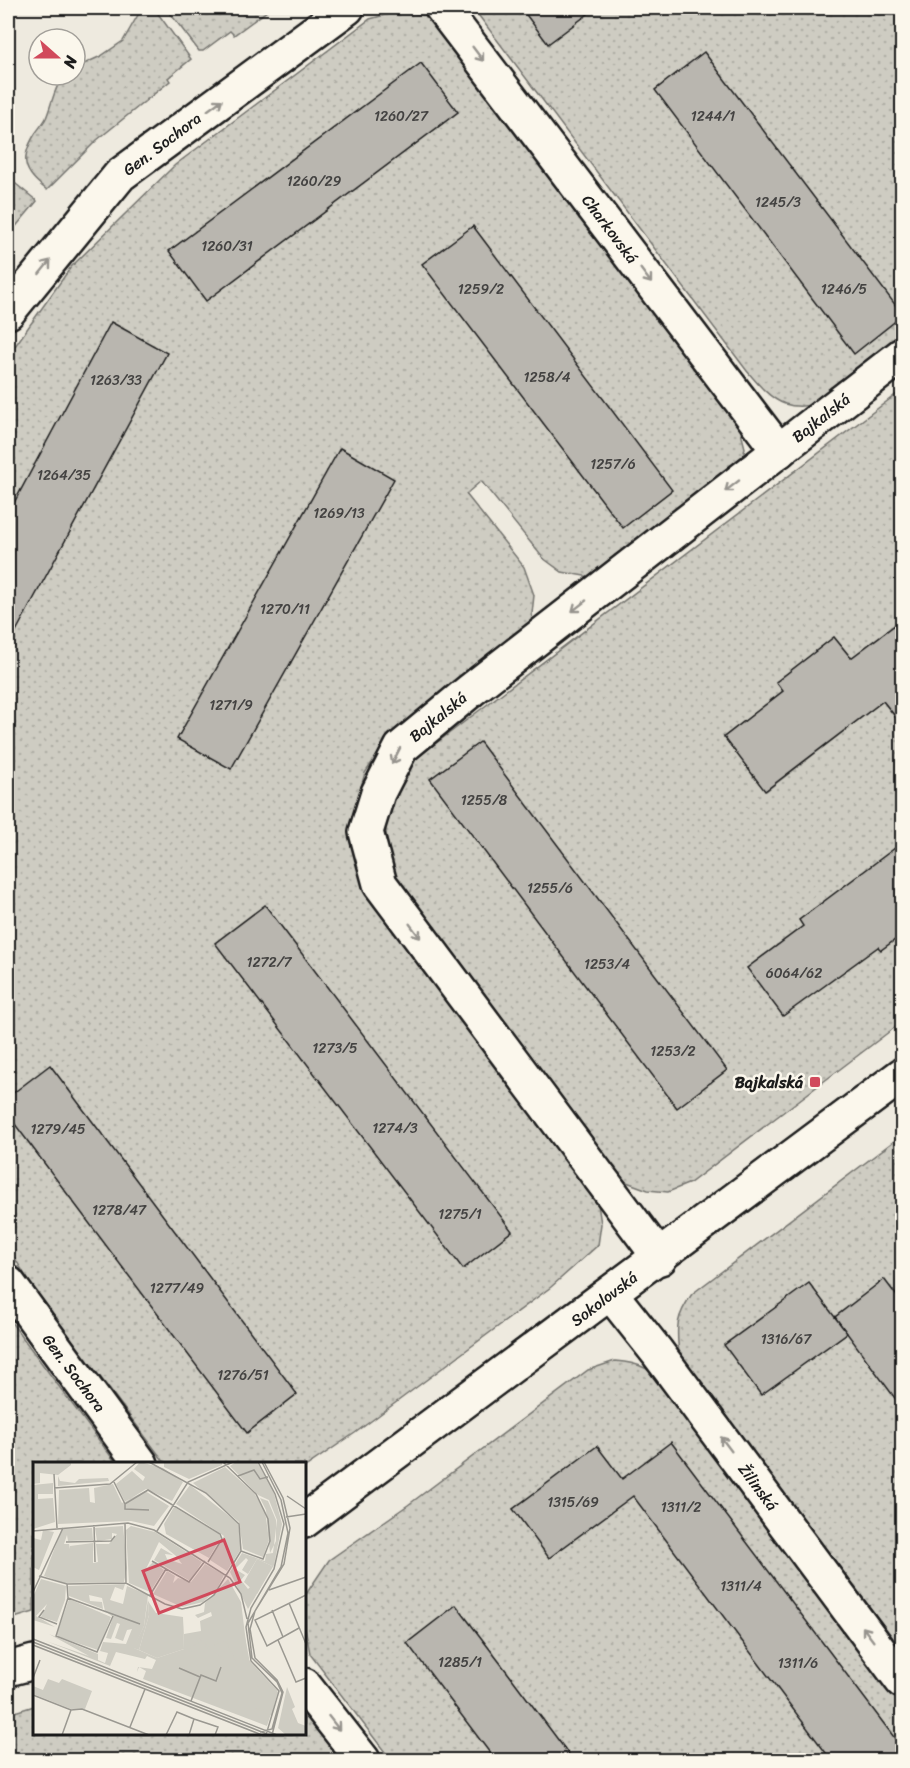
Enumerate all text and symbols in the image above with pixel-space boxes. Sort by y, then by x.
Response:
north arrow [27,27,87,87]
one-way arrow [471,46,484,62]
text: N [55,51,86,73]
one-way arrow [206,99,222,111]
street label: Gen. Sochora [116,104,208,184]
house number: 1260/27 [374,104,429,129]
house number: 1244/1 [691,104,735,129]
house number: 1260/29 [287,169,342,194]
street label: Charkovská [574,188,646,270]
house number: 1245/3 [755,190,801,215]
house number: 1260/31 [201,234,253,259]
one-way arrow [38,259,51,275]
one-way arrow [640,268,653,284]
house number: 1259/2 [458,277,504,302]
house number: 1246/5 [821,277,868,302]
house number: 1258/4 [524,365,571,390]
house number: 1263/33 [90,368,142,393]
street label: Bajkalská [785,386,857,450]
house number: 1257/6 [590,452,636,477]
house number: 1264/35 [37,463,91,488]
one-way arrow [725,480,741,493]
house number: 1269/13 [313,501,365,526]
house number: 1270/11 [260,597,310,622]
one-way arrow [571,600,587,613]
street label: Bajkalská [402,684,474,750]
house number: 1271/9 [209,693,253,718]
one-way arrow [390,747,402,765]
house number: 1255/8 [461,788,508,813]
house number: 1255/6 [527,876,573,901]
one-way arrow [409,923,422,939]
house number: 1272/7 [246,950,293,975]
house number: 1253/4 [584,952,630,977]
house number: 6064/62 [766,961,822,986]
house number: 1273/5 [312,1036,358,1061]
house number: 1253/2 [650,1039,696,1064]
place label: Bajkalská [735,1068,803,1097]
marker: Bajkalská [808,1075,822,1089]
house number: 1274/3 [372,1116,418,1141]
house number: 1279/45 [31,1117,86,1142]
house number: 1278/47 [92,1198,147,1223]
house number: 1275/1 [438,1202,482,1227]
street label: Sokolovská [564,1264,644,1334]
house number: 1277/49 [150,1276,205,1301]
street label: Gen. Sochora [34,1327,114,1419]
house number: 1316/67 [761,1327,812,1352]
house number: 1276/51 [217,1363,269,1388]
one-way arrow [720,1437,732,1453]
street label: Žilinská [730,1457,786,1517]
inset map [33,1462,306,1735]
house number: 1315/69 [547,1490,599,1515]
house number: 1311/2 [661,1495,701,1520]
house number: 1311/4 [720,1574,762,1599]
one-way arrow [861,1627,874,1643]
house number: 1285/1 [438,1650,482,1675]
house number: 1311/6 [778,1651,818,1676]
one-way arrow [327,1714,340,1730]

